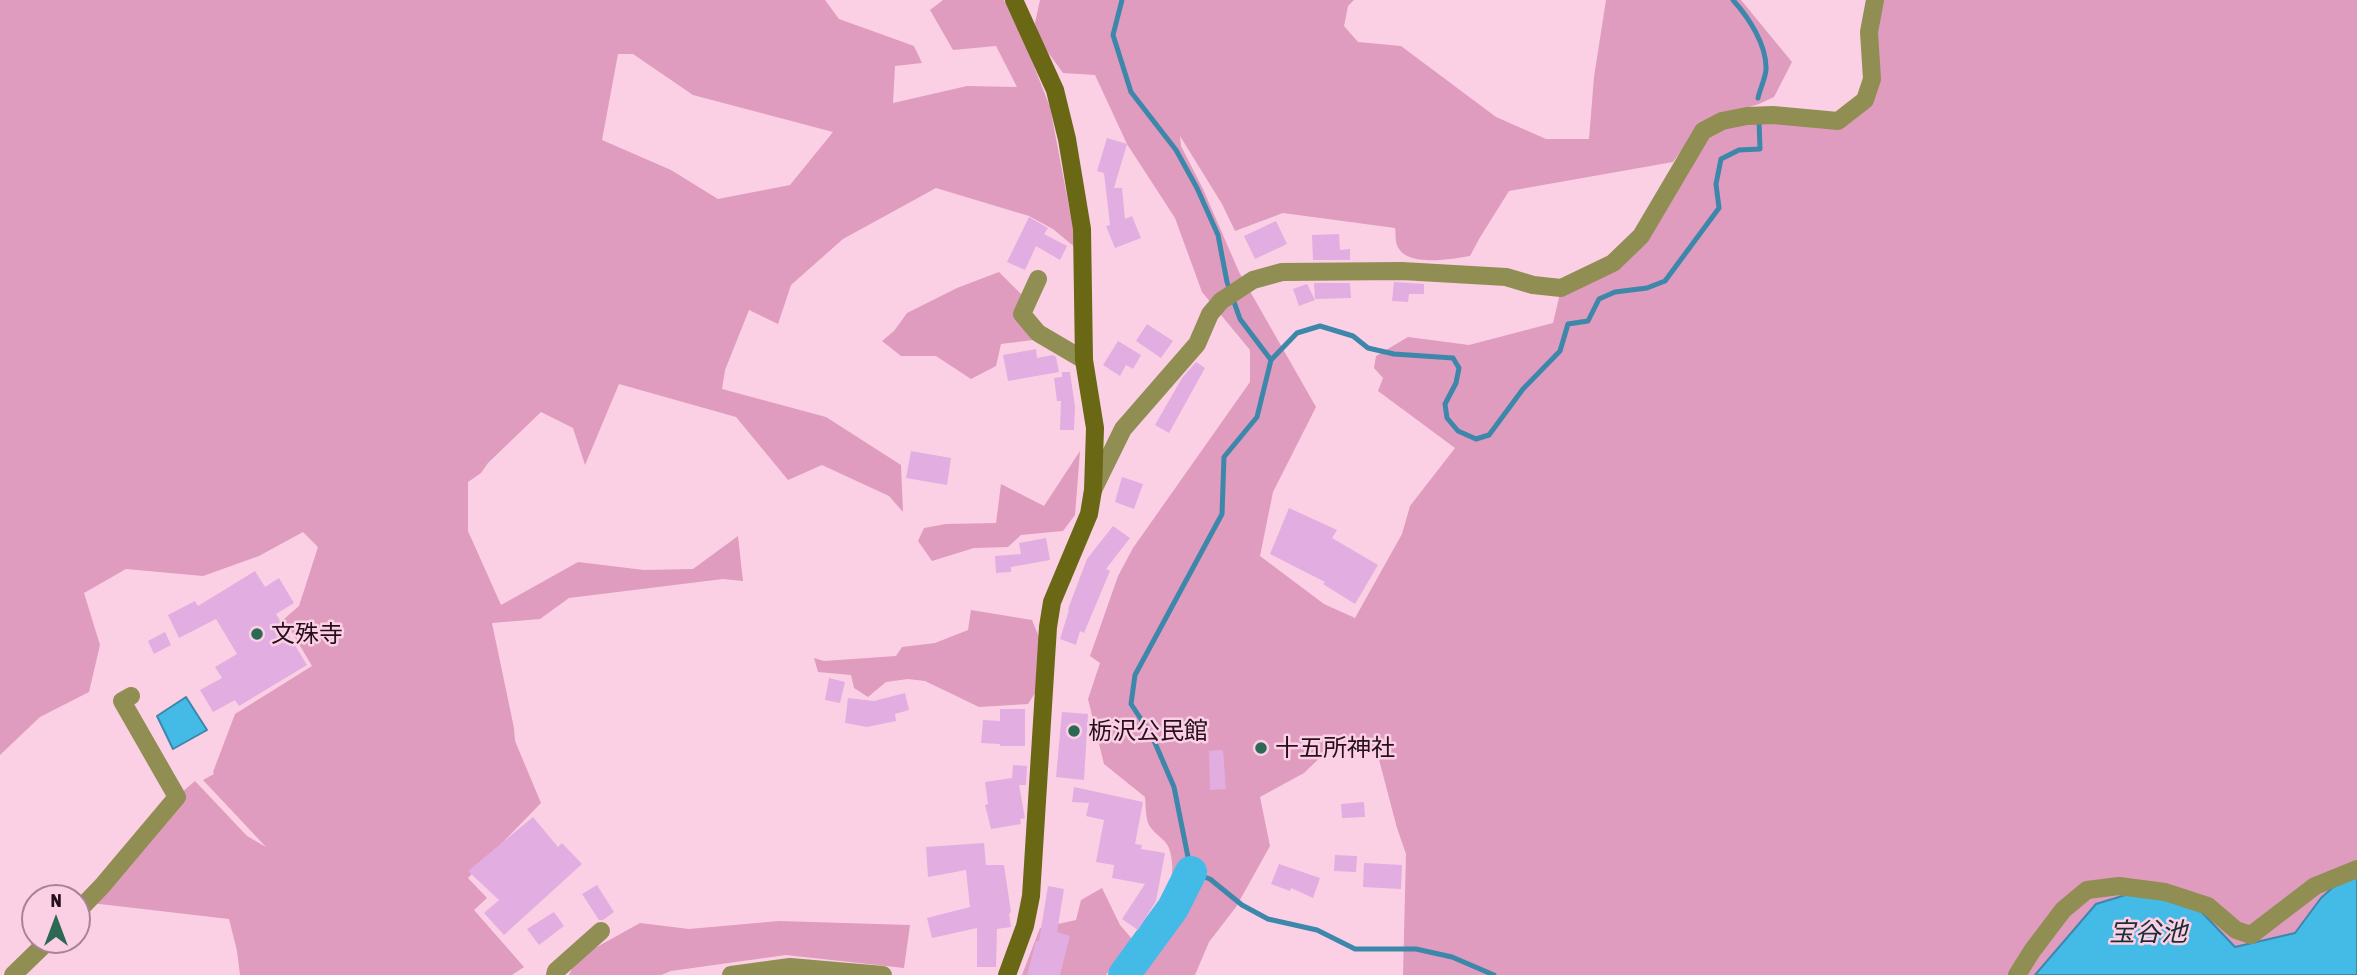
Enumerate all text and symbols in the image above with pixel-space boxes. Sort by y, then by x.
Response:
place label: 文殊寺 [271,620,343,648]
marker: 文殊寺 [249,626,265,642]
place label: 栃沢公民館 [1088,717,1208,745]
marker: 栃沢公民館 [1066,723,1082,739]
place label: 十五所神社 [1275,734,1395,762]
marker: 十五所神社 [1253,740,1269,756]
north arrow [21,884,91,954]
text: N [50,889,62,911]
water label: 宝谷池 [2109,917,2187,949]

